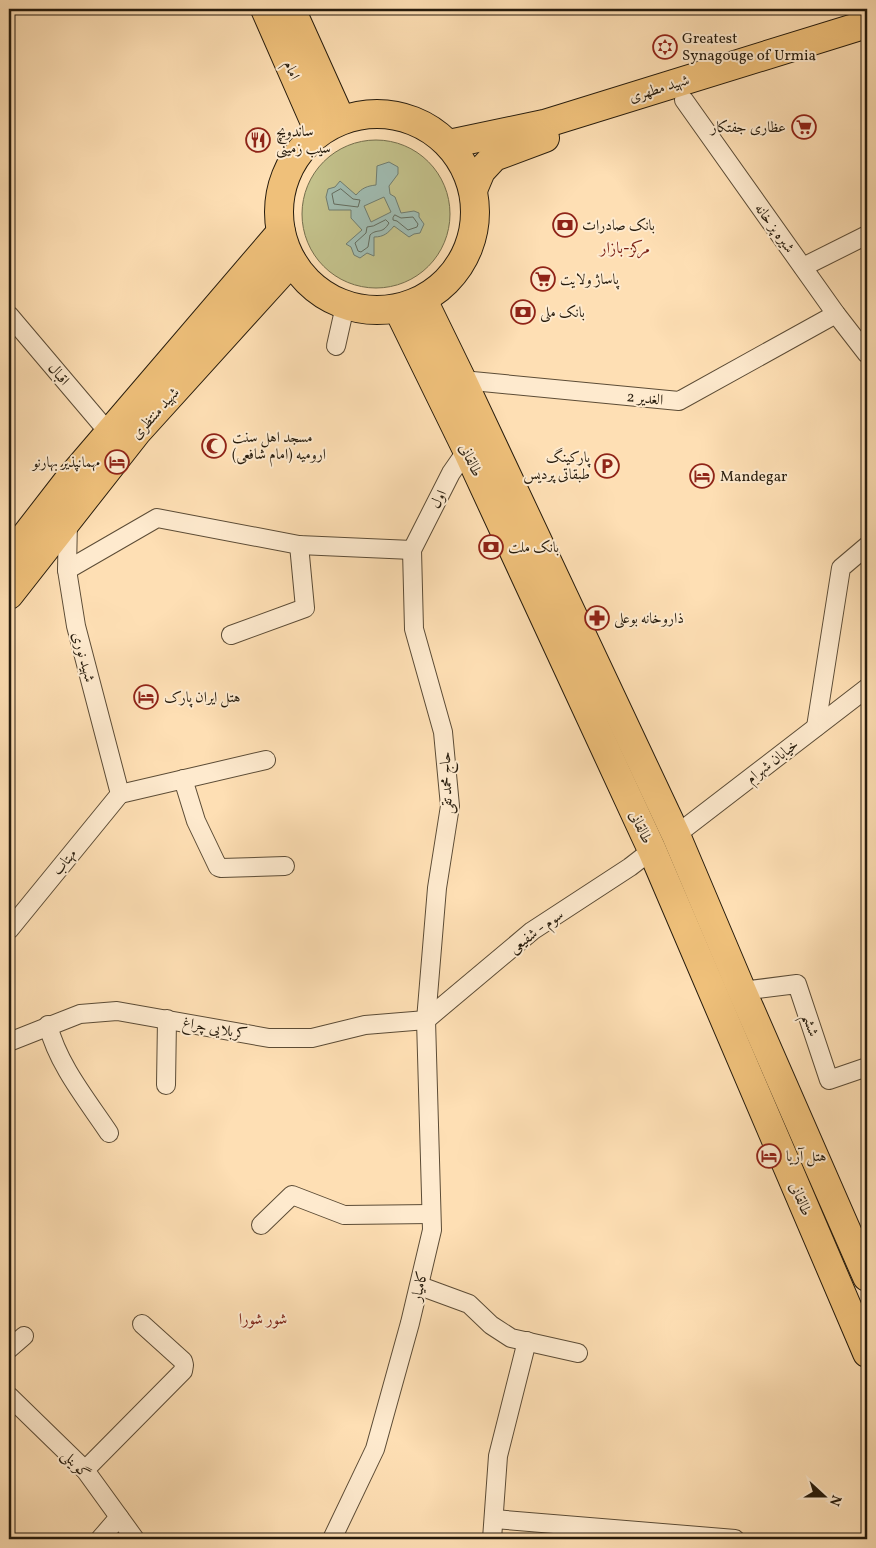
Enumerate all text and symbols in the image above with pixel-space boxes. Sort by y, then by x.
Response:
place label: Greatest Synagouge of Urmia [682,29,816,67]
synagogue icon: Greatest Synagouge of Urmia [652,34,678,60]
street label: امام [276,58,304,84]
street label: شهید مطهری [627,70,692,109]
supermarket icon: عظاری جفتکار [791,114,817,140]
place label: عظاری جفتکار [709,118,786,139]
place label: ساندویچ سیب زمینی [276,122,331,160]
restaurant icon: ساندویچ سیب زمینی [245,127,271,153]
street label: شیره پز خانه [749,200,799,258]
bank icon: بانک صادرات [552,212,578,238]
place label: بانک صادرات [582,216,655,237]
district label: مرکز-بازار [598,238,650,260]
supermarket icon: پاساژ ولایت [530,266,556,292]
place label: پاساژ ولایت [560,270,620,291]
bank icon: بانک ملی [510,299,536,325]
place label: بانک ملی [540,303,585,324]
street label: اقبال [42,359,74,391]
street label: شهید منتظری [127,383,185,445]
street label: 2 الغدیر [626,387,664,412]
place label: مسجد اهل سنت ارومیه (امام شافعی) [232,428,326,467]
mosque icon: مسجد اهل سنت ارومیه (امام شافعی) [201,433,227,459]
street label: طالقانی [453,440,486,481]
place label: پارکینگ طبقاتی پردیس [523,447,591,486]
hotel icon: مهمانپذیر بهارنو [104,449,130,475]
place label: مهمانپذیر بهارنو [30,453,100,474]
parking icon: پارکینگ طبقاتی پردیس [594,453,620,479]
hotel icon: Mandegar [689,463,715,489]
place label: Mandegar [720,467,787,488]
street label: اول [426,487,453,513]
bank icon: بانک ملت [478,534,504,560]
place label: بانک ملت [508,538,559,559]
pharmacy icon: ذاروخانه بوعلی [584,605,610,631]
place label: ذاروخانه بوعلی [614,609,684,630]
street label: شهید نوری [66,630,99,685]
hotel icon: هتل ایران پارک [133,684,159,710]
place label: هتل ایران پارک [164,688,240,709]
street label: خیابان شهرام [742,735,804,790]
street label: حاج محمد تقی [436,751,460,815]
street label: طالقانی [623,807,656,848]
street label: مهتاب [48,845,83,881]
street label: سوم - شفیعی [505,905,569,960]
street label: ششم [793,1011,823,1040]
street label: کربلایی چراغ [180,1013,249,1047]
hotel icon: هتل آریا [756,1143,782,1169]
place label: هتل آریا [786,1147,826,1168]
street label: طالقانی [783,1180,816,1220]
street label: کامیار [406,1269,434,1306]
district label: شور شورا [239,1309,287,1331]
street label: گوینلی [56,1446,94,1484]
north arrow [798,1470,848,1520]
text: N [824,1492,845,1508]

